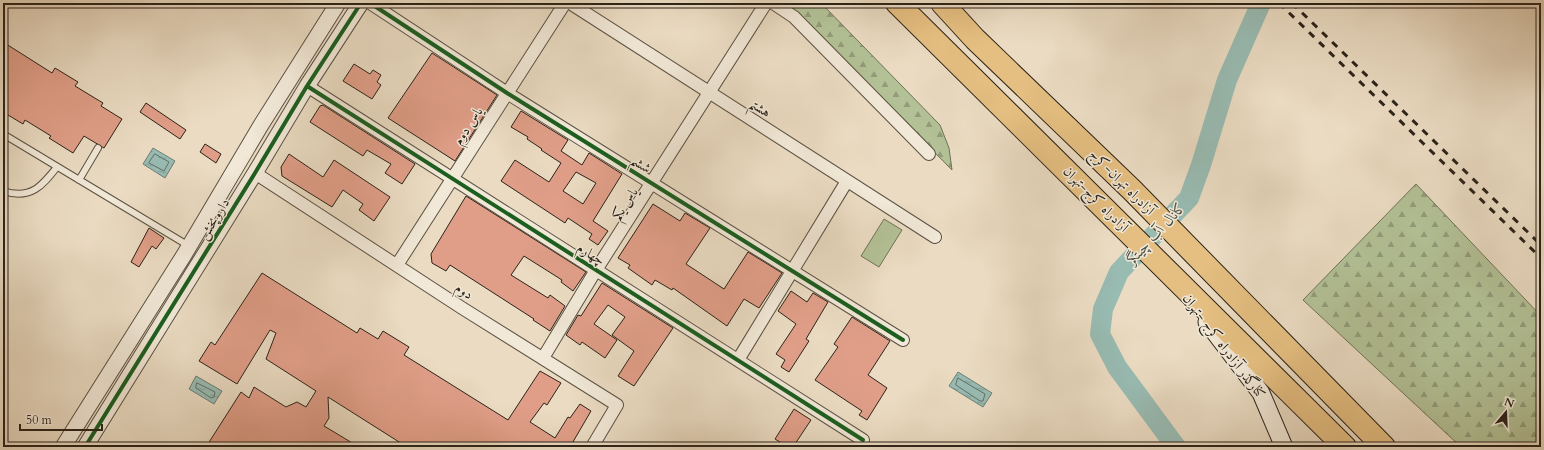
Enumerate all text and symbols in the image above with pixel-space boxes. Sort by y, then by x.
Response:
street label: هشتم [743,94,774,125]
street label: یاس دوم [449,102,491,150]
street label: آزادراه تهران-کرج [1083,145,1161,223]
street label: ششم [625,150,655,181]
street label: آزادراه کرج-تهران [1057,162,1135,240]
street label: یاس یکم [607,183,647,226]
street label: داروپخش [194,195,234,243]
water label: کانال آب چیتگر [1121,197,1190,270]
street label: چهارم [572,238,609,272]
street label: دوم [450,278,477,306]
street label: کنارگذر آزادراه کرج -تهران [1176,289,1271,404]
north arrow [1486,392,1526,432]
text: N [1502,394,1516,412]
scale bar [20,406,102,432]
text: 50 m [26,412,53,428]

